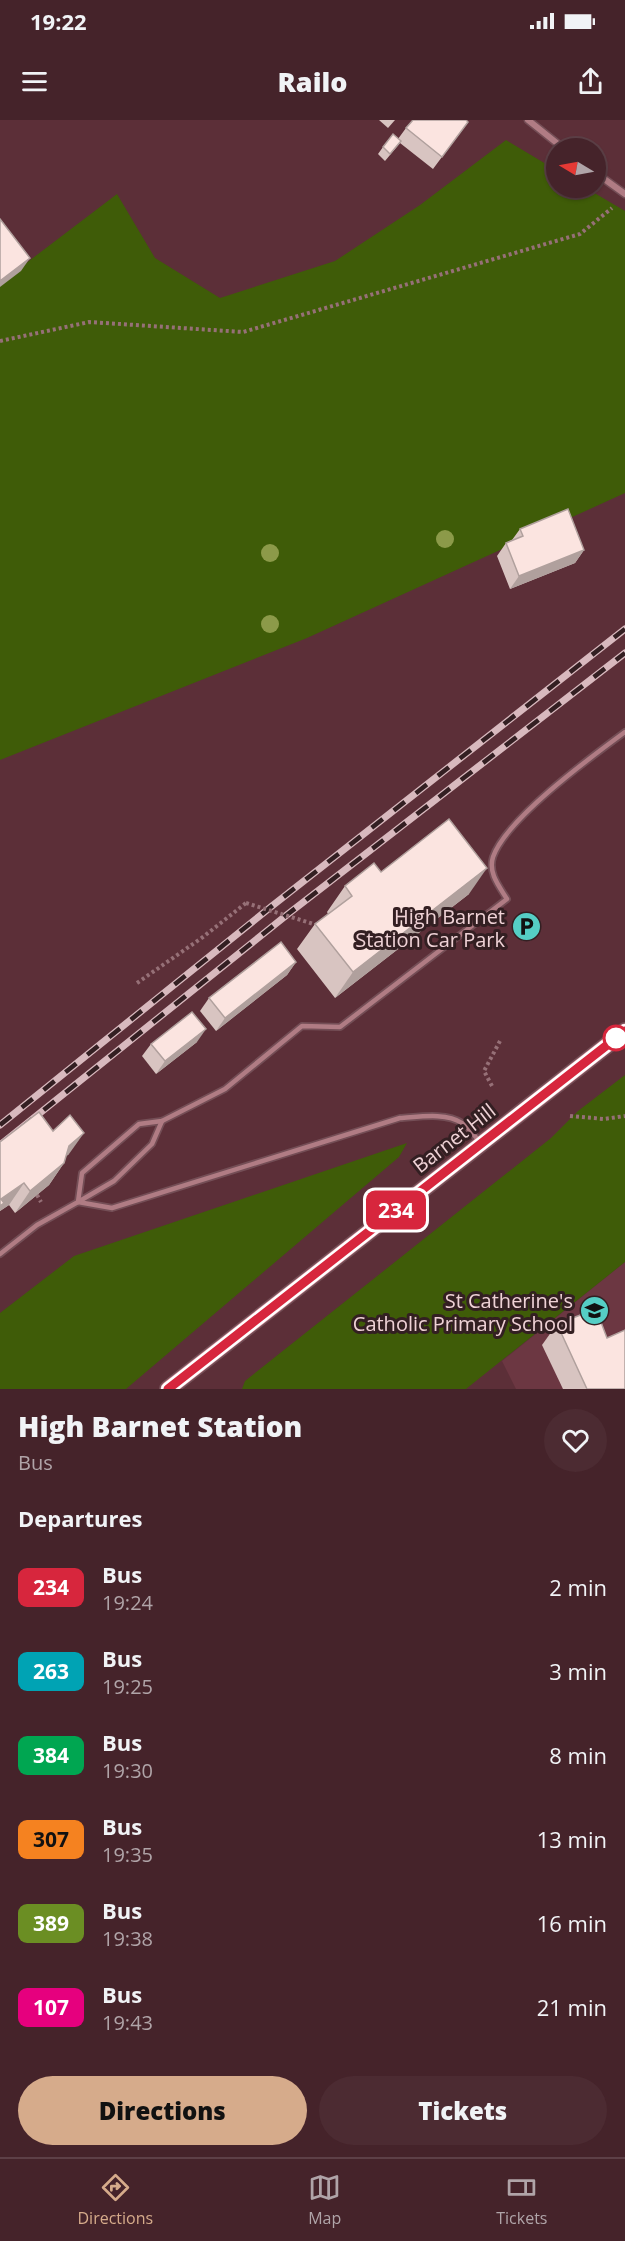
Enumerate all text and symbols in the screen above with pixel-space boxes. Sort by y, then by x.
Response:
text: 19:22 [30,6,87,36]
text: Railo [278,63,347,100]
icon: menu [18,65,51,98]
icon: share [574,65,607,98]
north arrow [546,138,606,198]
map controls [546,138,606,198]
place label: High Barnet Station Car Park [355,903,505,953]
parking icon: High Barnet Station Car Park [510,911,542,943]
unlabelled marker [603,1025,625,1051]
street label: Barnet Hill [407,1097,501,1179]
line badge: 234 [362,1190,430,1230]
text: 234 [378,1196,414,1224]
place label: St Catherine's Catholic Primary School [353,1287,573,1337]
school or university icon: St Catherine's Catholic Primary School [578,1295,610,1327]
text: High Barnet Station [18,1407,302,1445]
button: heart [544,1409,607,1472]
text: Bus [18,1449,53,1476]
text: Departures [18,1503,142,1533]
text: Bus [102,1559,142,1589]
text: 2 min [549,1572,607,1602]
text: 234 [33,1573,69,1601]
text: 19:24 [102,1589,153,1616]
text: Bus [102,1643,142,1673]
text: 3 min [549,1656,607,1686]
text: 263 [33,1657,69,1685]
text: 19:25 [102,1673,153,1700]
text: Bus [102,1727,142,1757]
text: 8 min [549,1740,607,1770]
text: 384 [33,1741,69,1769]
text: 19:30 [102,1757,153,1784]
text: Bus [102,1811,142,1841]
text: 13 min [537,1824,607,1854]
text: 307 [33,1825,69,1853]
text: 19:35 [102,1841,153,1868]
text: Bus [102,1895,142,1925]
text: 16 min [537,1908,607,1938]
text: 389 [33,1909,69,1937]
text: 19:38 [102,1925,153,1952]
text: Bus [102,1979,142,2009]
text: 21 min [537,1992,607,2022]
text: 107 [33,1993,69,2021]
text: 19:43 [102,2009,153,2036]
button: Directions [18,2076,307,2145]
button: Tickets [319,2076,607,2145]
tab: Directions [78,2171,153,2229]
tab: Map [308,2171,341,2229]
tab: Tickets [496,2171,547,2229]

